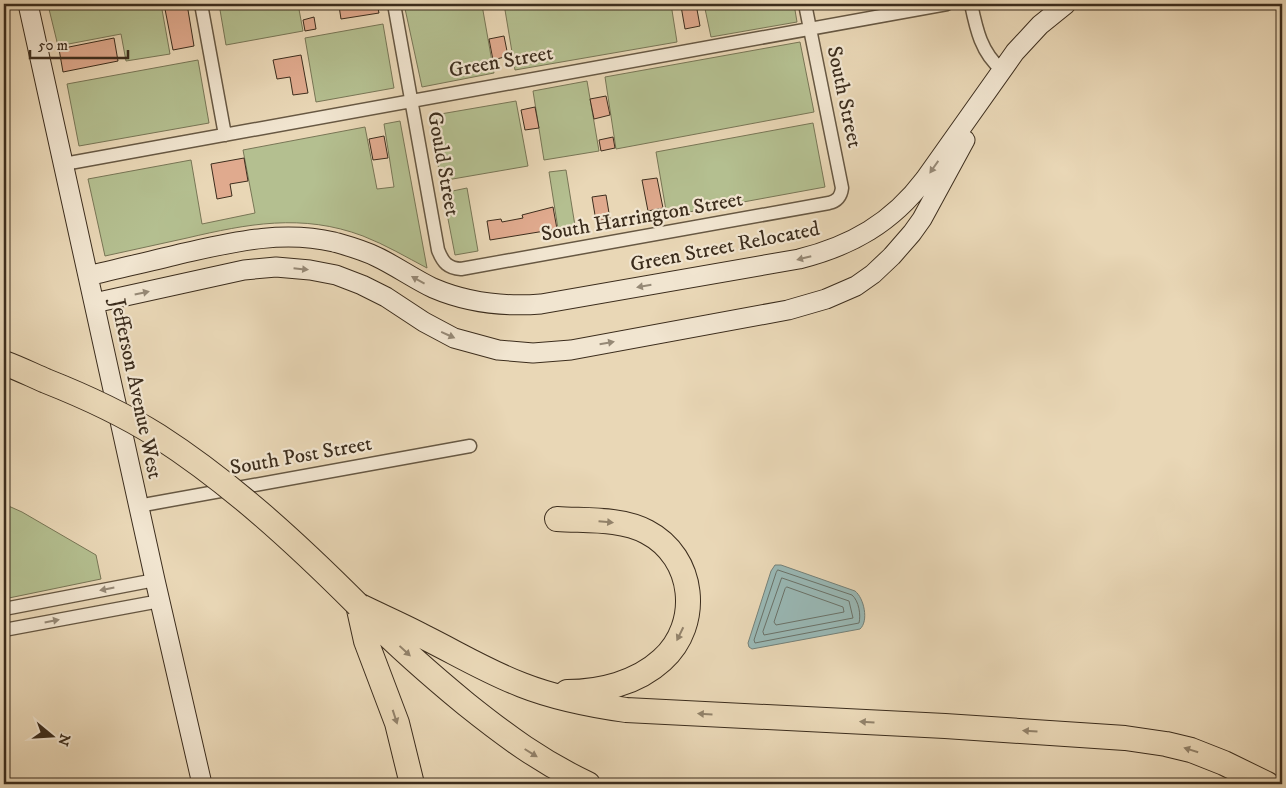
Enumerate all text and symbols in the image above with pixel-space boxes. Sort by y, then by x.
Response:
scale bar [30,28,128,60]
text: 50 m [38,36,68,55]
street label: Green Street [447,40,555,84]
street label: South Street [821,44,868,150]
street label: Gould Street [421,110,465,219]
one-way arrow [929,160,939,174]
street label: South Harrington Street [539,186,745,248]
street label: Green Street Relocated [628,216,822,278]
one-way arrow [796,254,811,262]
one-way arrow [294,265,310,273]
one-way arrow [411,275,424,284]
one-way arrow [636,283,652,291]
one-way arrow [134,288,150,296]
street label: Jefferson Avenue West [104,295,168,482]
one-way arrow [441,331,455,339]
one-way arrow [599,338,615,346]
street label: South Post Street [228,431,374,481]
one-way arrow [598,518,614,526]
one-way arrow [99,585,114,593]
one-way arrow [44,616,60,624]
one-way arrow [676,627,684,642]
one-way arrow [398,645,410,657]
one-way arrow [697,709,713,717]
north arrow [28,710,78,760]
one-way arrow [392,710,400,725]
one-way arrow [859,717,875,725]
one-way arrow [1021,727,1037,735]
text: N [53,731,74,748]
one-way arrow [1183,746,1198,754]
one-way arrow [524,749,537,758]

